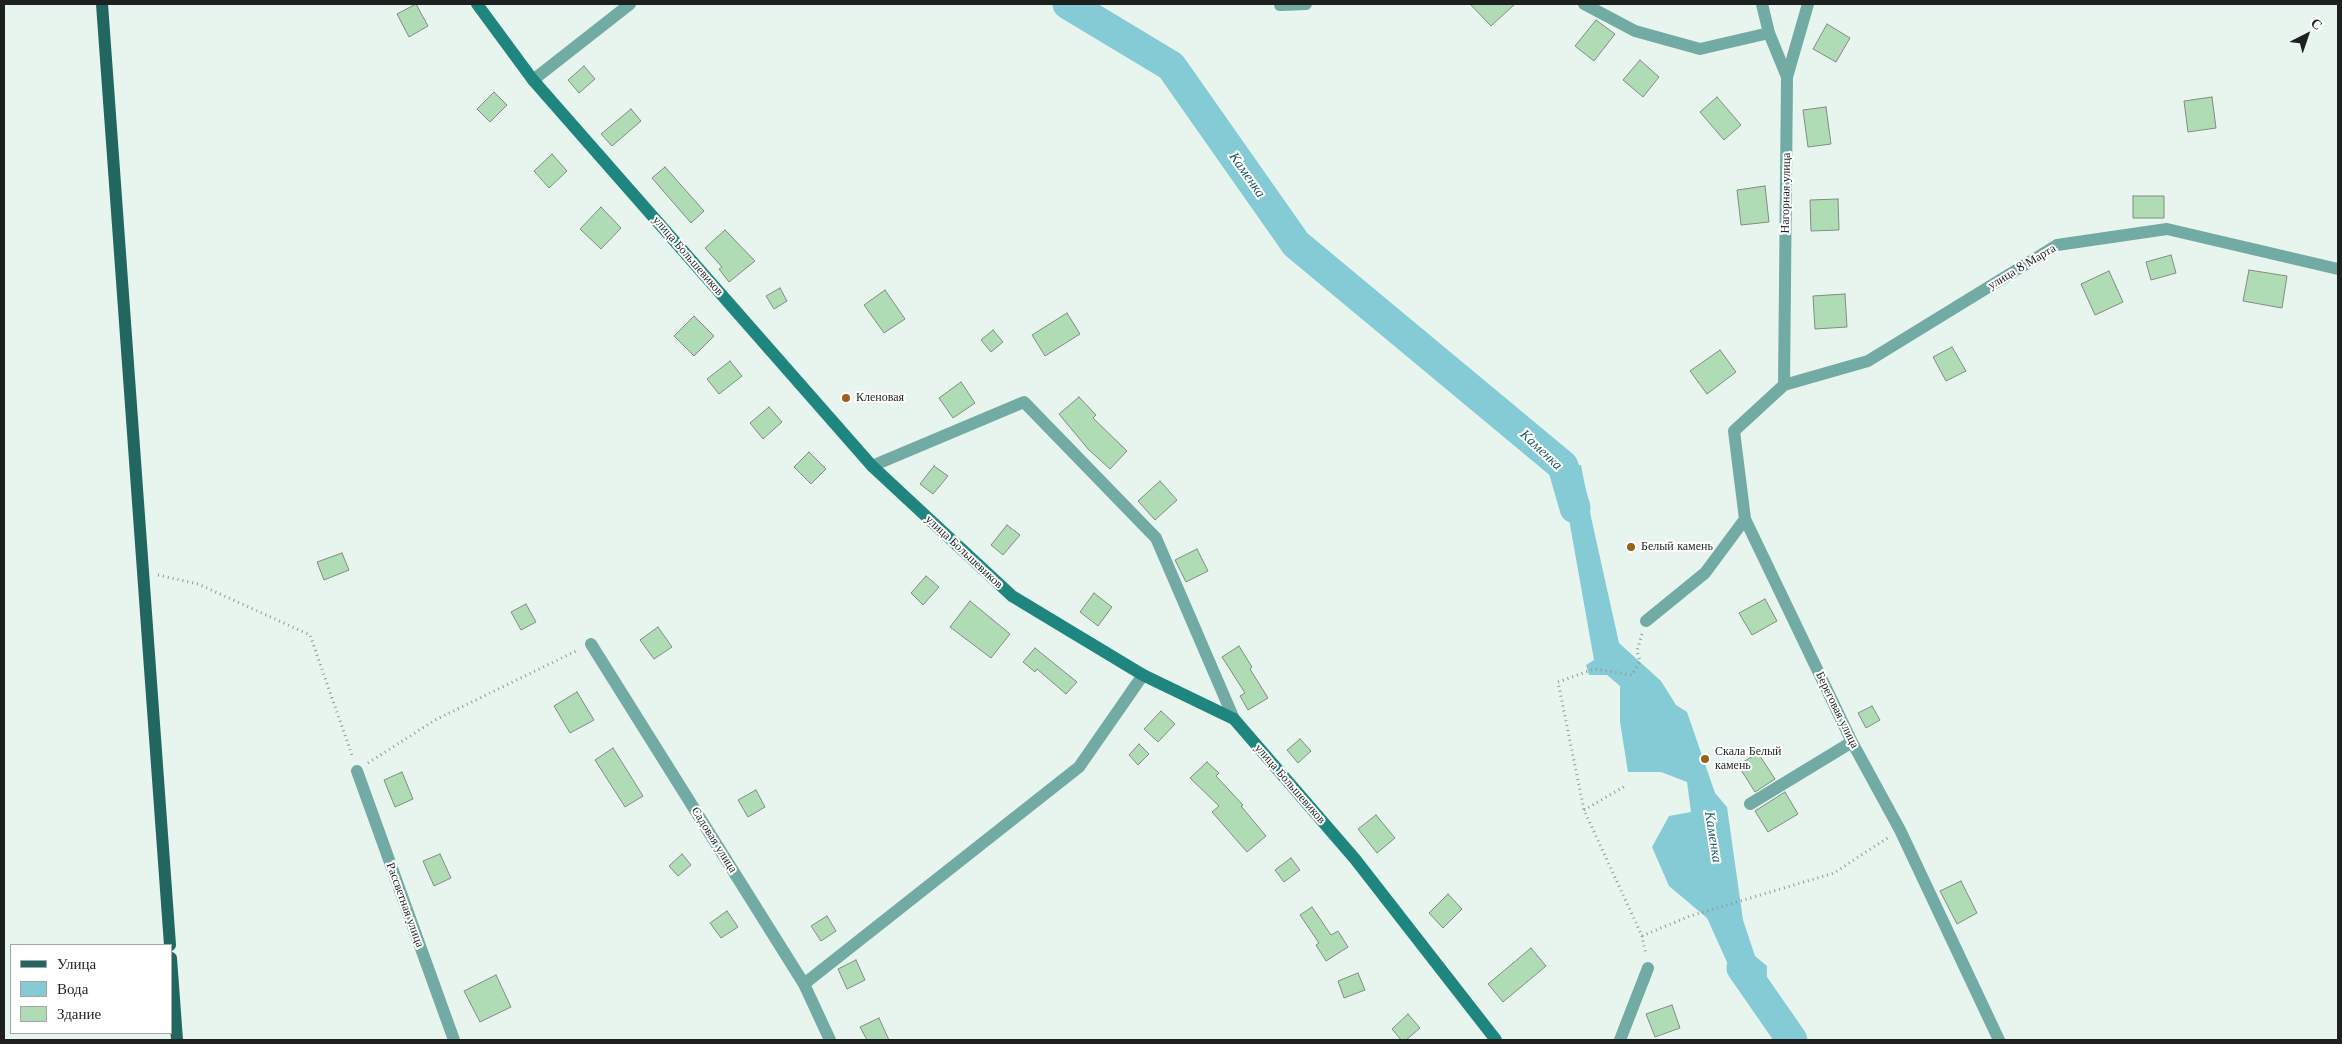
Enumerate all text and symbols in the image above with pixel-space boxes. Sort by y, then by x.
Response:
north arrow [2282,10,2332,60]
text: С [2307,14,2327,34]
water label: Каменка [1225,149,1269,201]
street label: Нагорная улица [1778,152,1794,234]
street label: улица Большевиков [649,213,727,299]
street label: улица 8 Марта [1986,241,2058,293]
place label: Кленовая [856,391,904,405]
marker: Кленовая [840,392,852,404]
water label: Каменка [1516,426,1566,474]
street label: улица Большевиков [922,512,1006,592]
place label: Белый камень [1641,540,1713,554]
marker: Белый камень [1625,541,1637,553]
street label: Береговая улица [1812,669,1862,751]
street label: улица Большевиков [1251,741,1329,827]
place label: Скала Белый камень [1715,745,1782,773]
marker: Скала Белый камень [1699,753,1711,765]
street label: Садовая улица [688,804,740,876]
water label: Каменка [1701,810,1725,864]
street label: Рассветная улица [383,861,427,949]
legend [10,944,172,1034]
text: Улица [57,954,96,973]
text: Вода [57,979,88,998]
text: Здание [57,1004,101,1023]

